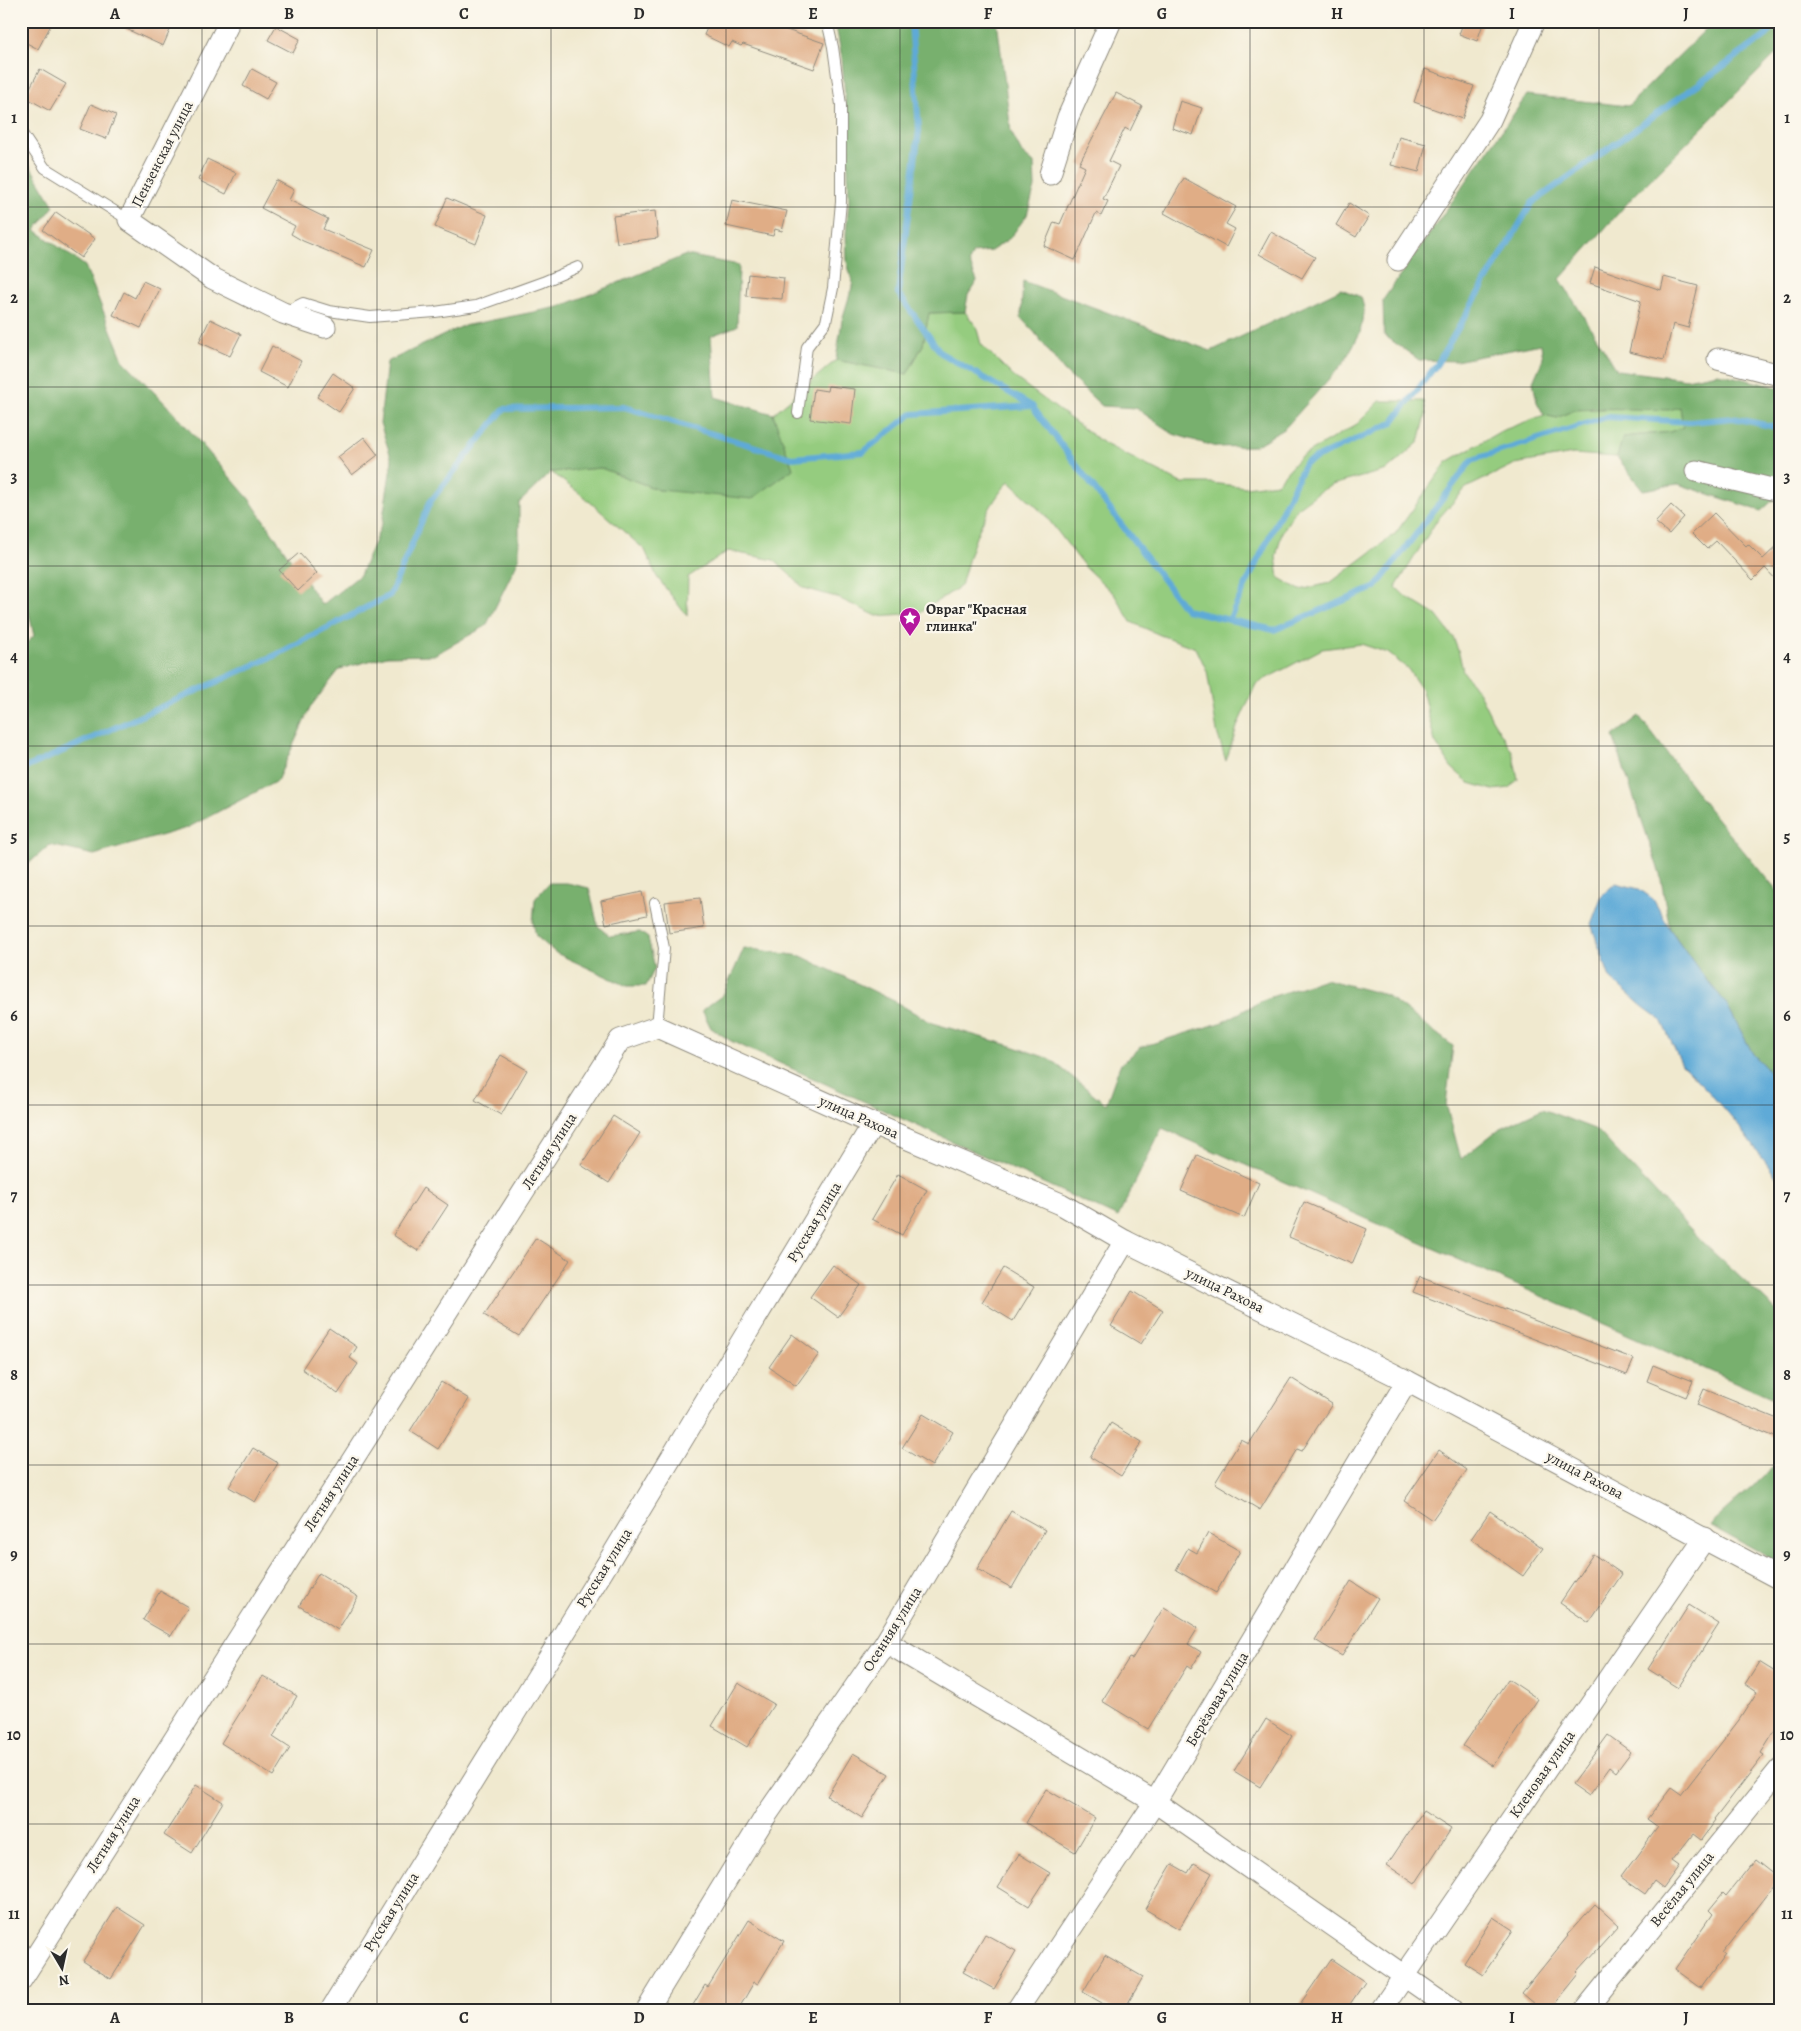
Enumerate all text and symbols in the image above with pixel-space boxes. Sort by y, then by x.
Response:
text: A [109,3,121,25]
text: B [284,3,294,25]
text: C [459,3,469,25]
text: D [633,3,645,25]
text: E [808,3,818,25]
text: F [984,3,993,25]
text: G [1157,3,1167,25]
text: H [1331,3,1343,25]
text: I [1509,3,1515,25]
text: J [1683,3,1689,25]
street label: Пензенская улица [126,97,198,211]
text: 1 [11,107,17,129]
text: 1 [1784,107,1790,129]
text: 2 [10,287,18,309]
text: 2 [1783,287,1791,309]
text: 3 [11,466,18,488]
text: 3 [1784,466,1791,488]
place label: Овраг "Красная глинка" [926,599,1027,636]
place icon: Овраг "Красная глинка" [898,606,922,637]
text: 4 [10,646,18,668]
text: 4 [1783,646,1791,668]
text: 5 [11,826,18,848]
text: 5 [1784,826,1791,848]
text: 6 [10,1005,18,1027]
text: 6 [1783,1005,1791,1027]
street label: улица Рахова [815,1090,902,1143]
street label: Летняя улица [517,1109,581,1193]
street label: Русская улица [782,1178,846,1266]
text: 7 [11,1185,18,1207]
text: 7 [1784,1185,1791,1207]
street label: улица Рахова [1182,1262,1268,1318]
text: 8 [10,1364,18,1386]
text: 8 [1783,1364,1791,1386]
street label: улица Рахова [1542,1446,1627,1504]
street label: Летняя улица [299,1451,363,1535]
street label: Русская улица [571,1524,637,1612]
text: 9 [10,1544,18,1566]
text: 9 [1783,1544,1791,1566]
street label: Осенняя улица [858,1583,926,1675]
street label: Берёзовая улица [1181,1648,1253,1750]
text: 10 [7,1724,21,1746]
text: 10 [1780,1724,1794,1746]
street label: Кленовая улица [1504,1726,1580,1822]
street label: Летняя улица [81,1792,145,1876]
street label: Весёлая улица [1645,1847,1719,1931]
street label: Русская улица [358,1868,424,1956]
text: 11 [8,1903,20,1925]
text: 11 [1781,1903,1793,1925]
north arrow [38,1944,88,1994]
text: N [57,1970,70,1991]
text: A [109,2007,121,2029]
text: B [284,2007,294,2029]
text: C [459,2007,469,2029]
text: D [633,2007,645,2029]
text: E [808,2007,818,2029]
text: F [984,2007,993,2029]
text: G [1157,2007,1167,2029]
text: H [1331,2007,1343,2029]
text: I [1509,2007,1515,2029]
text: J [1683,2007,1689,2029]

